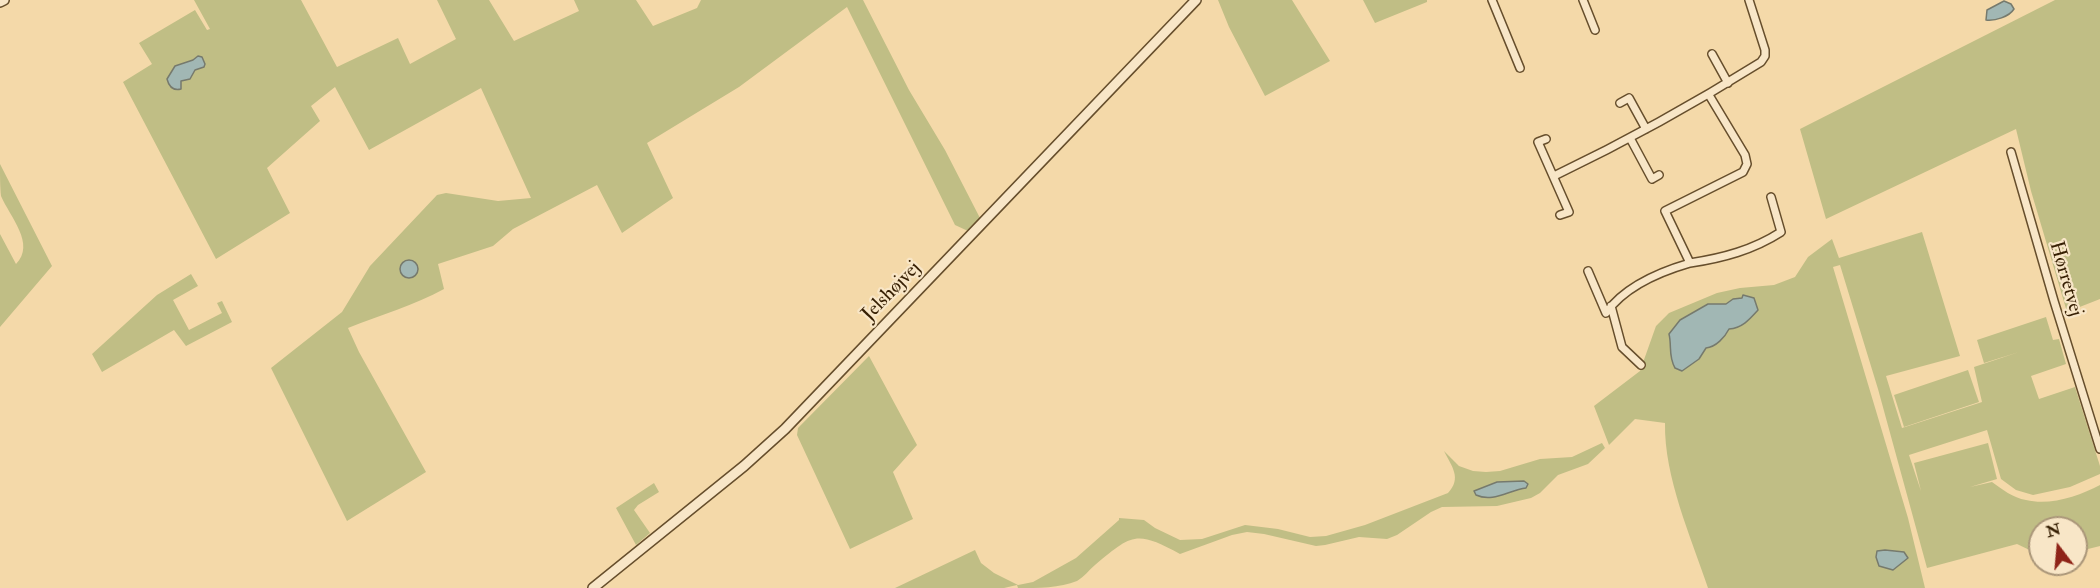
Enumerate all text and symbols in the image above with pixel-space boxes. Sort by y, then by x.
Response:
street label: Hørretvej [2043,239,2087,319]
street label: Jelshøjvej [858,257,926,327]
north arrow [2028,516,2088,576]
text: N [2044,519,2063,542]

